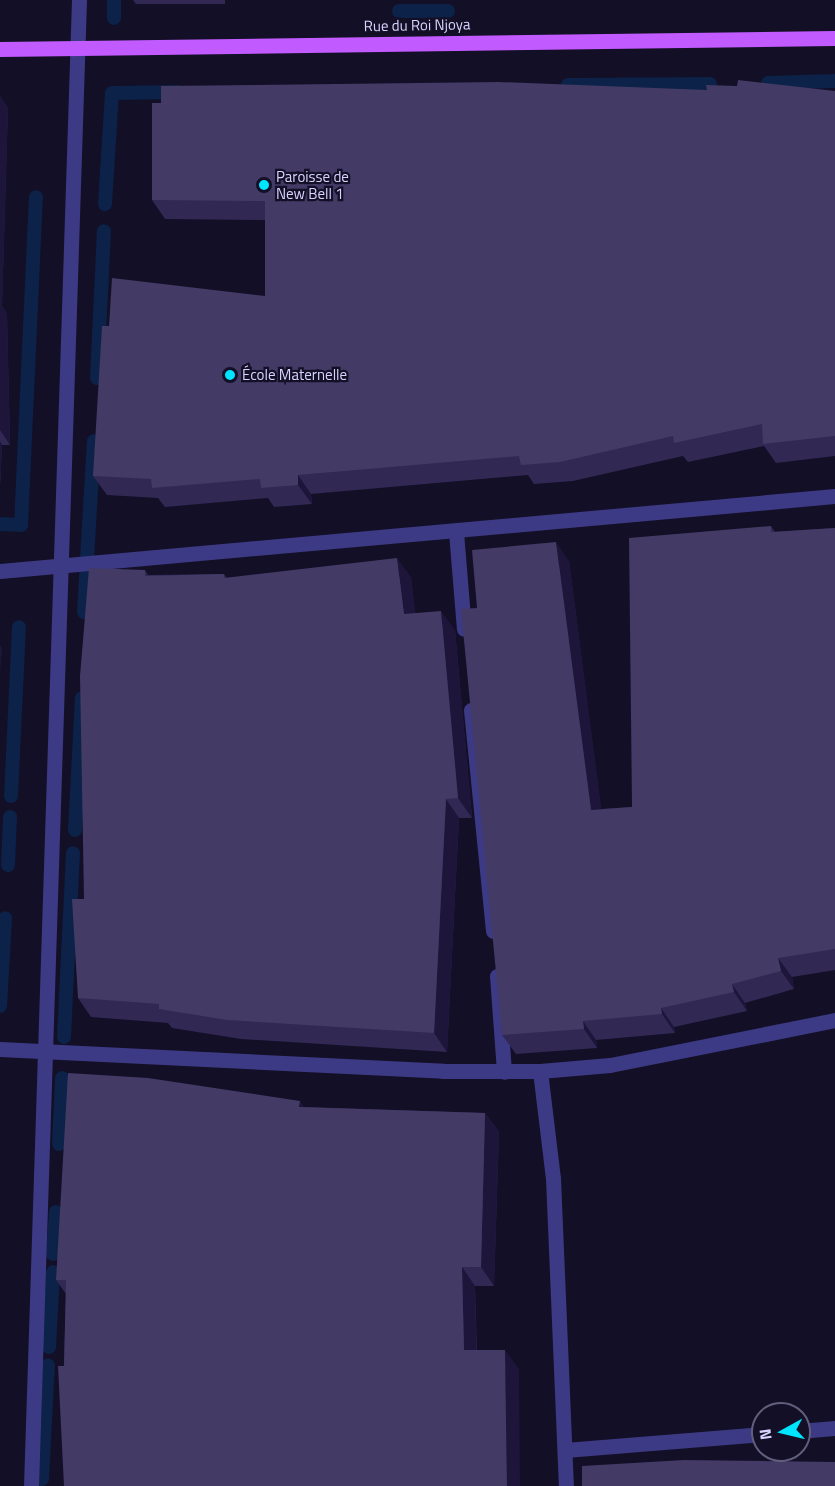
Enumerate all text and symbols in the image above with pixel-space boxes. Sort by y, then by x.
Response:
street label: Rue du Roi Njoya [364,15,470,35]
place label: Paroisse de New Bell 1 [276,167,349,202]
marker: Paroisse de New Bell 1 [257,178,271,192]
place label: École Maternelle [242,366,347,384]
marker: École Maternelle [223,368,237,382]
north arrow [751,1402,811,1462]
text: N [753,1427,778,1441]

